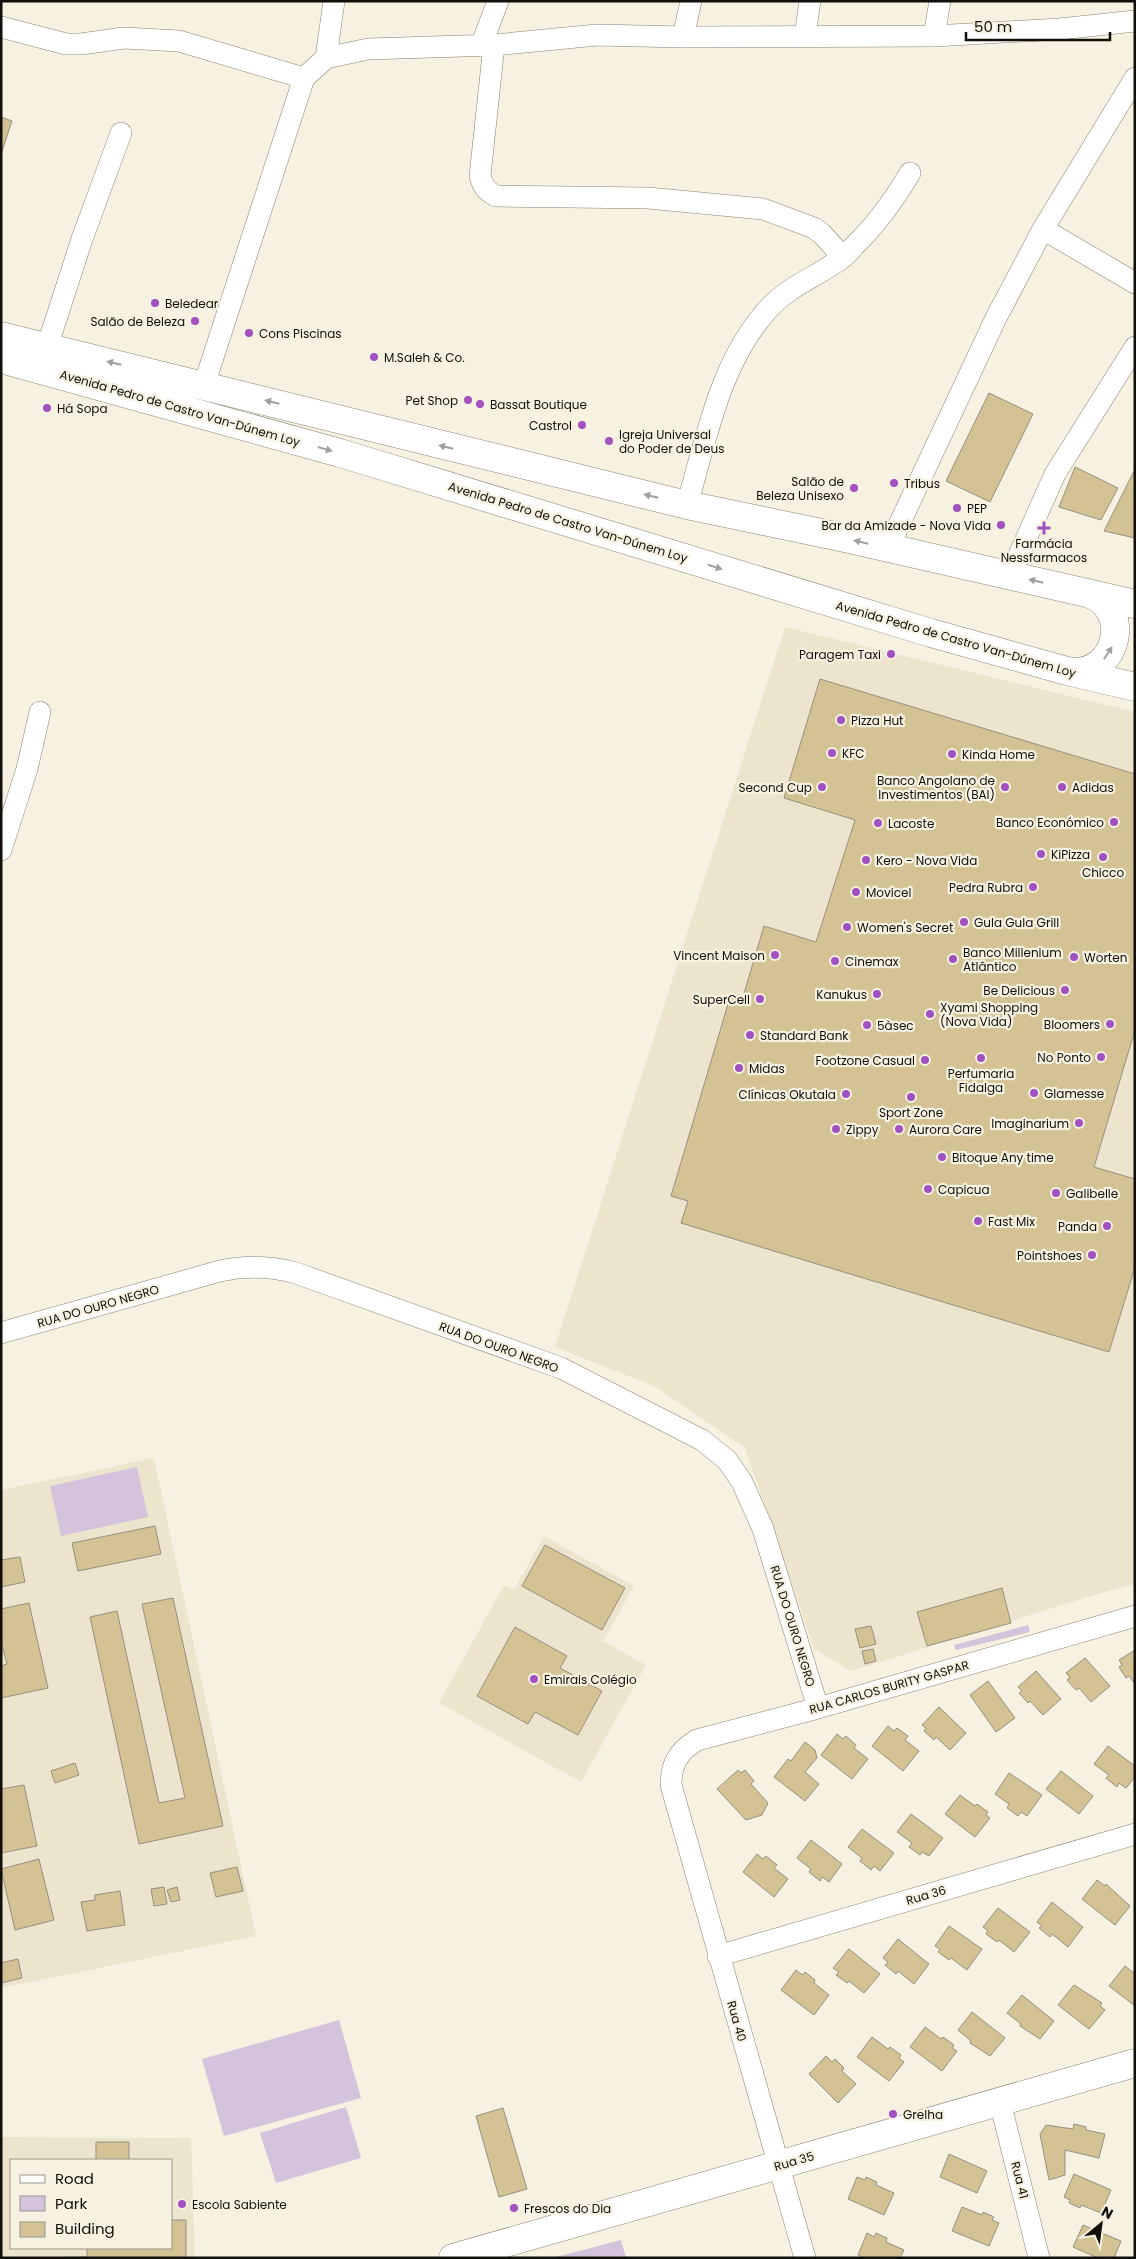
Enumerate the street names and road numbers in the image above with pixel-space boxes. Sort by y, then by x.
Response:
street label: Avenida Pedro de Castro Van-Dúnem Loy [58,365,302,451]
street label: Avenida Pedro de Castro Van-Dúnem Loy [446,477,690,567]
street label: Avenida Pedro de Castro Van-Dúnem Loy [834,596,1078,682]
street label: RUA DO OURO NEGRO [35,1280,161,1332]
street label: RUA DO OURO NEGRO [437,1317,561,1377]
street label: RUA DO OURO NEGRO [766,1563,820,1689]
street label: RUA CARLOS BURITY GASPAR [807,1656,971,1718]
street label: Rua 36 [904,1881,948,1909]
street label: Rua 40 [723,1999,751,2043]
street label: Rua 35 [772,2147,816,2175]
street label: Rua 41 [1007,2160,1033,2200]

